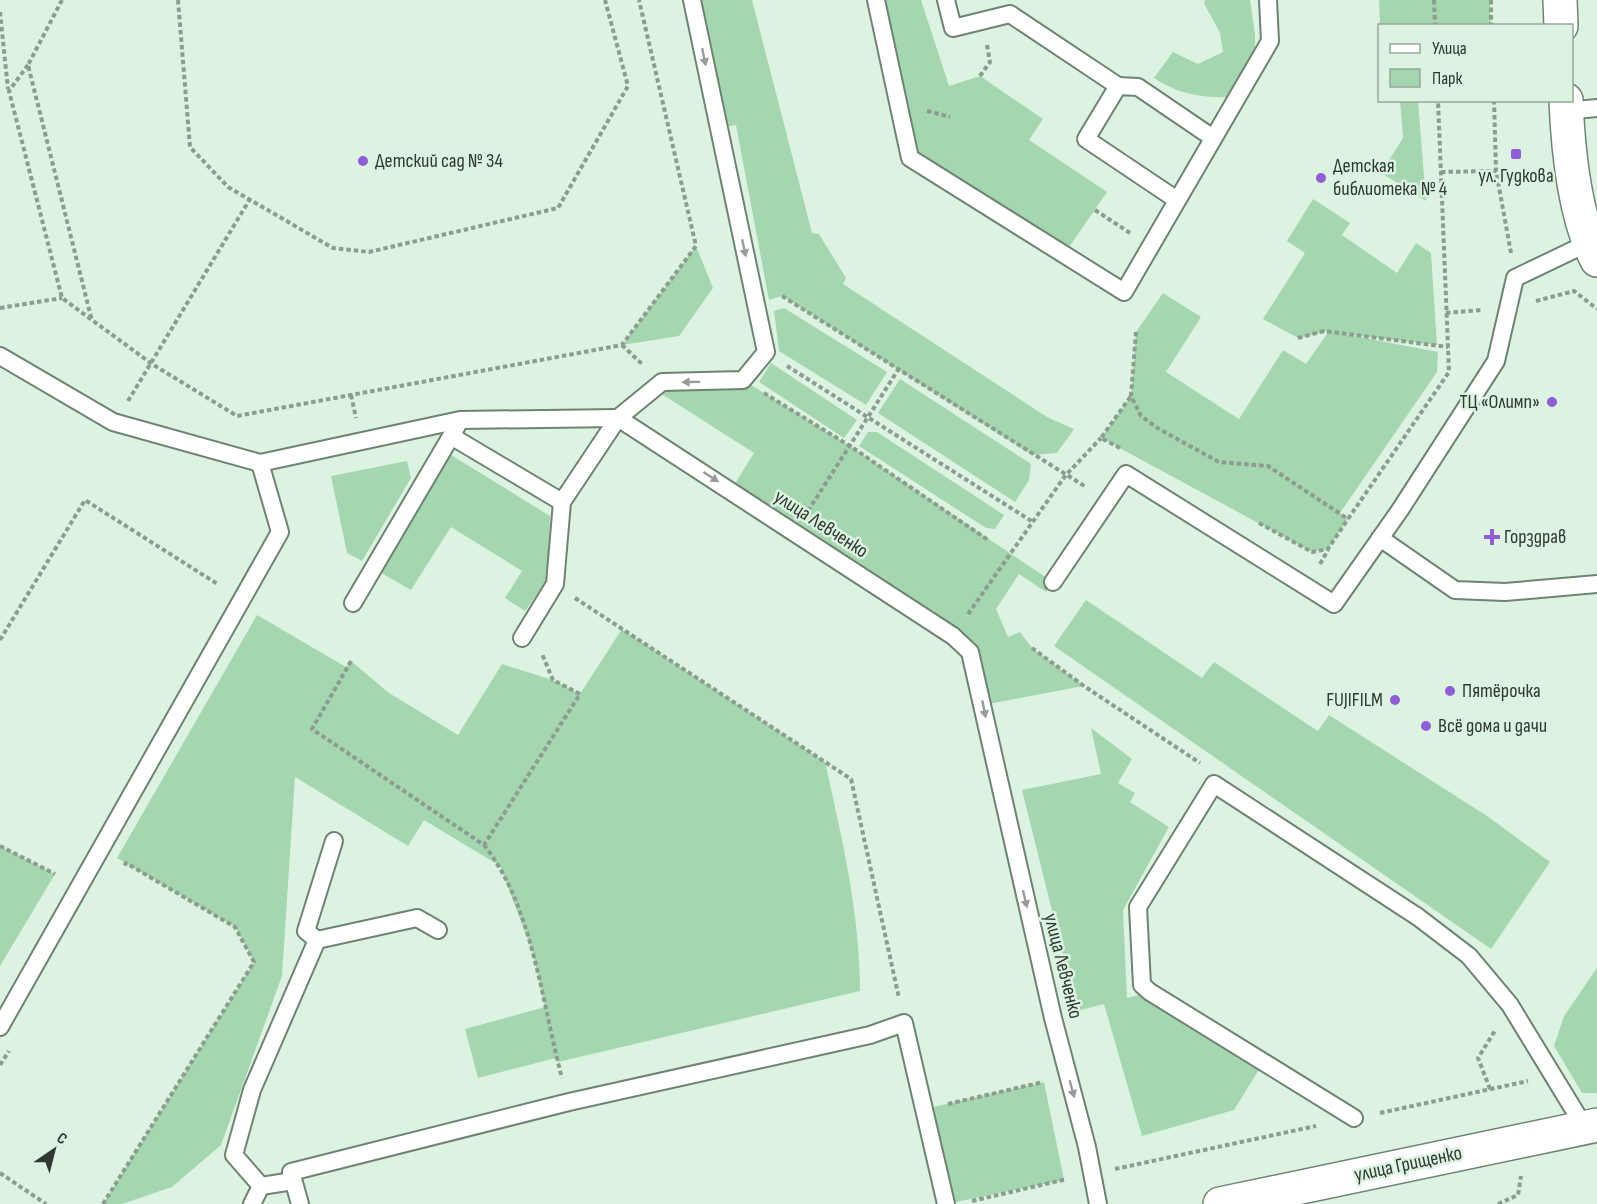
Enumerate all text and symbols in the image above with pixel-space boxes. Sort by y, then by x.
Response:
legend [1378,24,1573,102]
text: Улица [1432,38,1467,59]
one-way arrow [700,48,709,67]
text: Парк [1432,68,1463,89]
marker: ул. Гудкова [1509,147,1523,161]
place label: Детский сад № 34 [375,149,503,173]
marker: Детский сад № 34 [356,154,370,168]
place label: Детская библиотека № 4 [1333,154,1447,201]
place label: ул. Гудкова [1478,164,1554,188]
marker: Детская библиотека № 4 [1314,171,1328,185]
one-way arrow [740,239,749,258]
one-way arrow [681,377,700,386]
place label: ТЦ «Олимп» [1459,390,1540,414]
marker: ТЦ «Олимп» [1545,395,1559,409]
one-way arrow [703,471,719,482]
street label: улица Левченко [769,485,873,563]
place label: Горздрав [1504,525,1566,549]
marker: Горздрав [1485,530,1499,544]
place label: Пятёрочка [1462,679,1541,703]
marker: Пятёрочка [1443,684,1457,698]
place label: FUJIFILM [1326,688,1383,712]
marker: FUJIFILM [1388,693,1402,707]
one-way arrow [980,699,989,718]
place label: Всё дома и дачи [1438,714,1547,738]
marker: Всё дома и дачи [1419,719,1433,733]
one-way arrow [1021,890,1031,908]
street label: улица Левченко [1038,911,1088,1021]
one-way arrow [1068,1080,1077,1098]
north arrow [24,1120,84,1180]
text: С [53,1129,71,1149]
street label: улица Грищенко [1352,1141,1464,1187]

